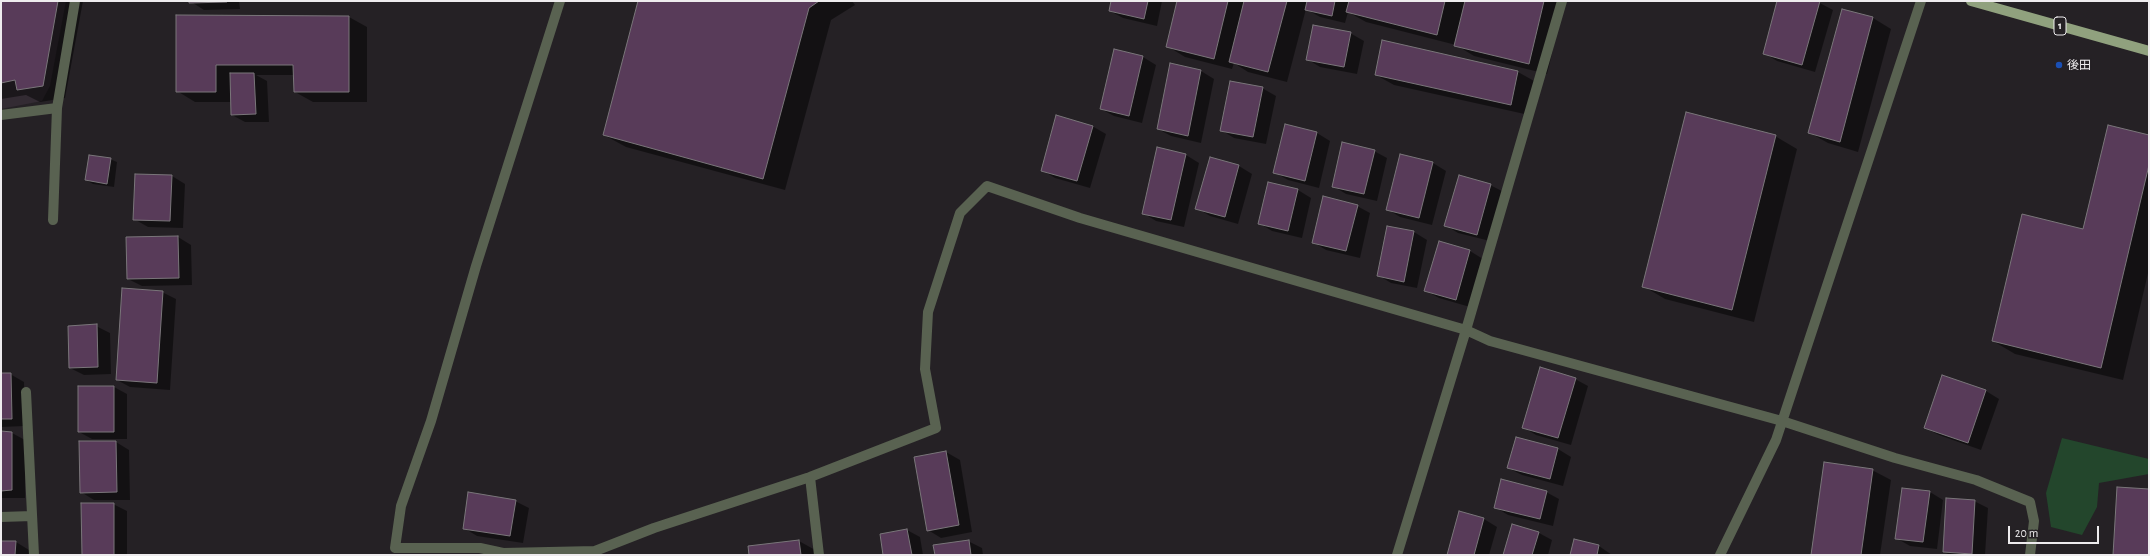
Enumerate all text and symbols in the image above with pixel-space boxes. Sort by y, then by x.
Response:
road number: 1 [2054,17,2066,35]
place label: 後田 [2067,58,2091,72]
marker: 後田 [2054,60,2064,70]
scale bar [2010,518,2101,544]
text: 20 m [2015,527,2038,539]

